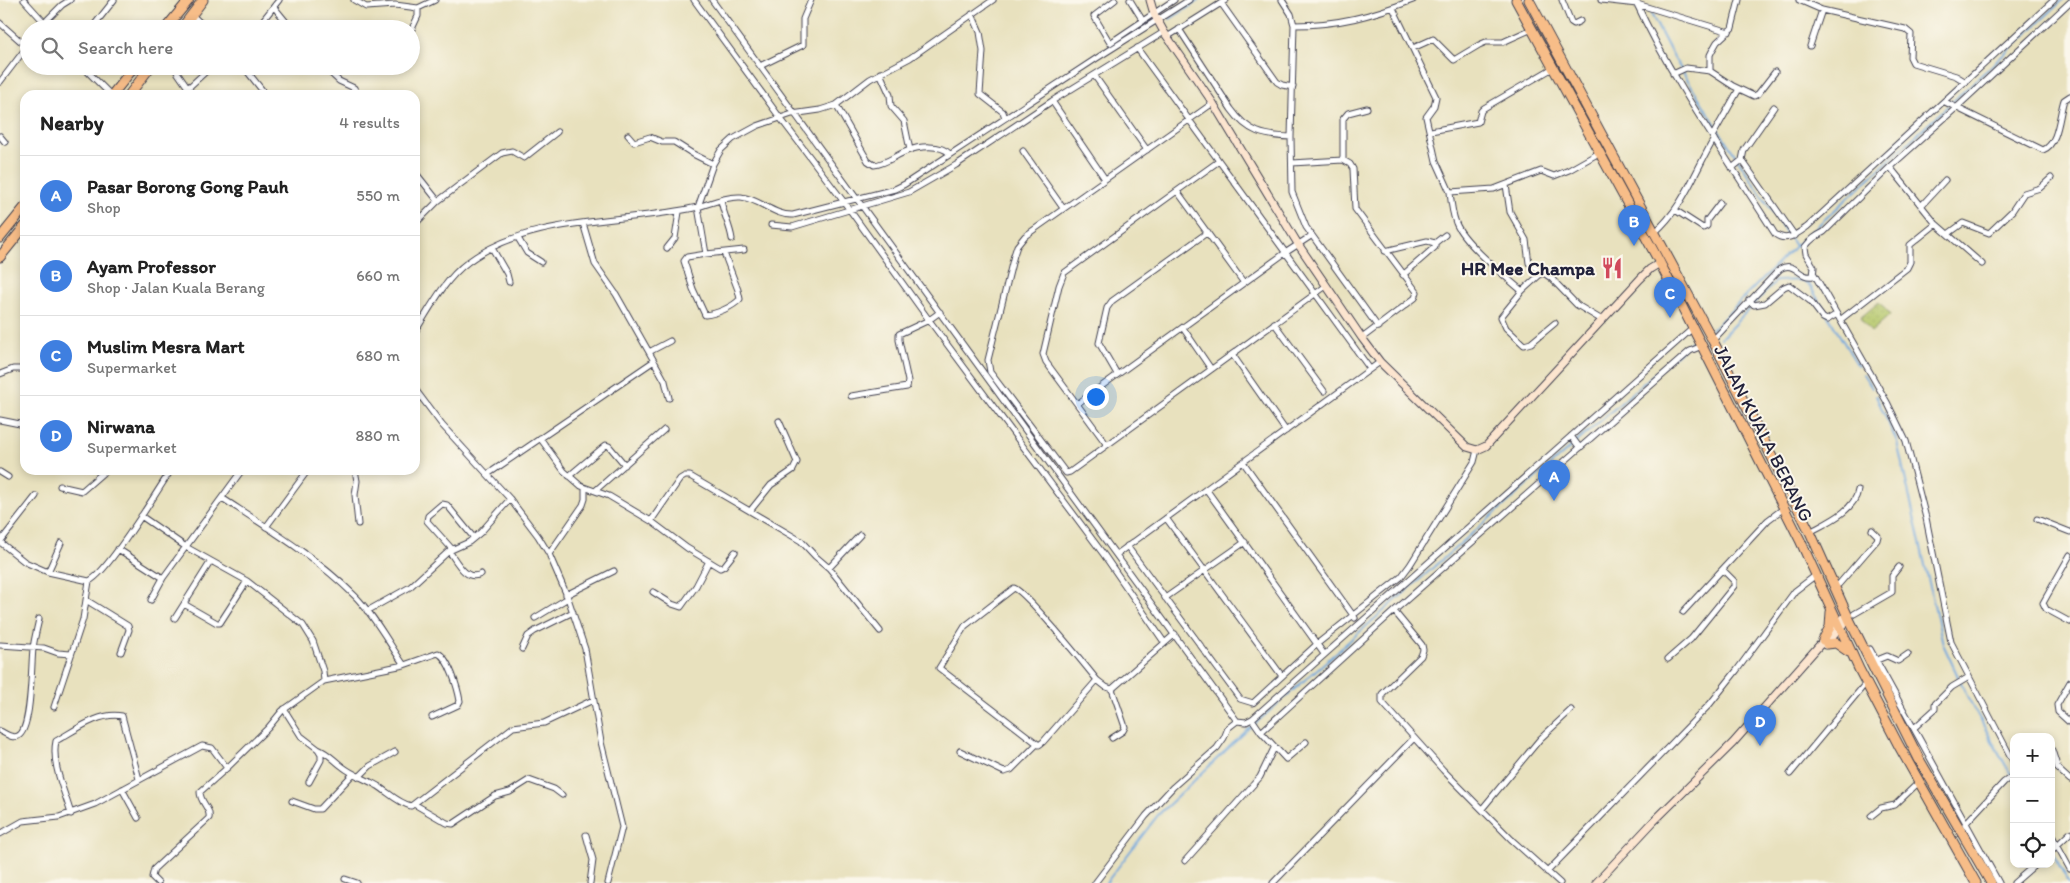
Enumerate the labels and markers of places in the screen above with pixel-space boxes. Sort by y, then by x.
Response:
pin: B [1618,205,1650,246]
restaurant icon: HR Mee Champa [1599,255,1625,281]
place label: HR Mee Champa [1461,257,1596,280]
pin: C [1654,277,1686,318]
pin: A [1538,460,1570,501]
pin: D [1744,705,1776,746]

